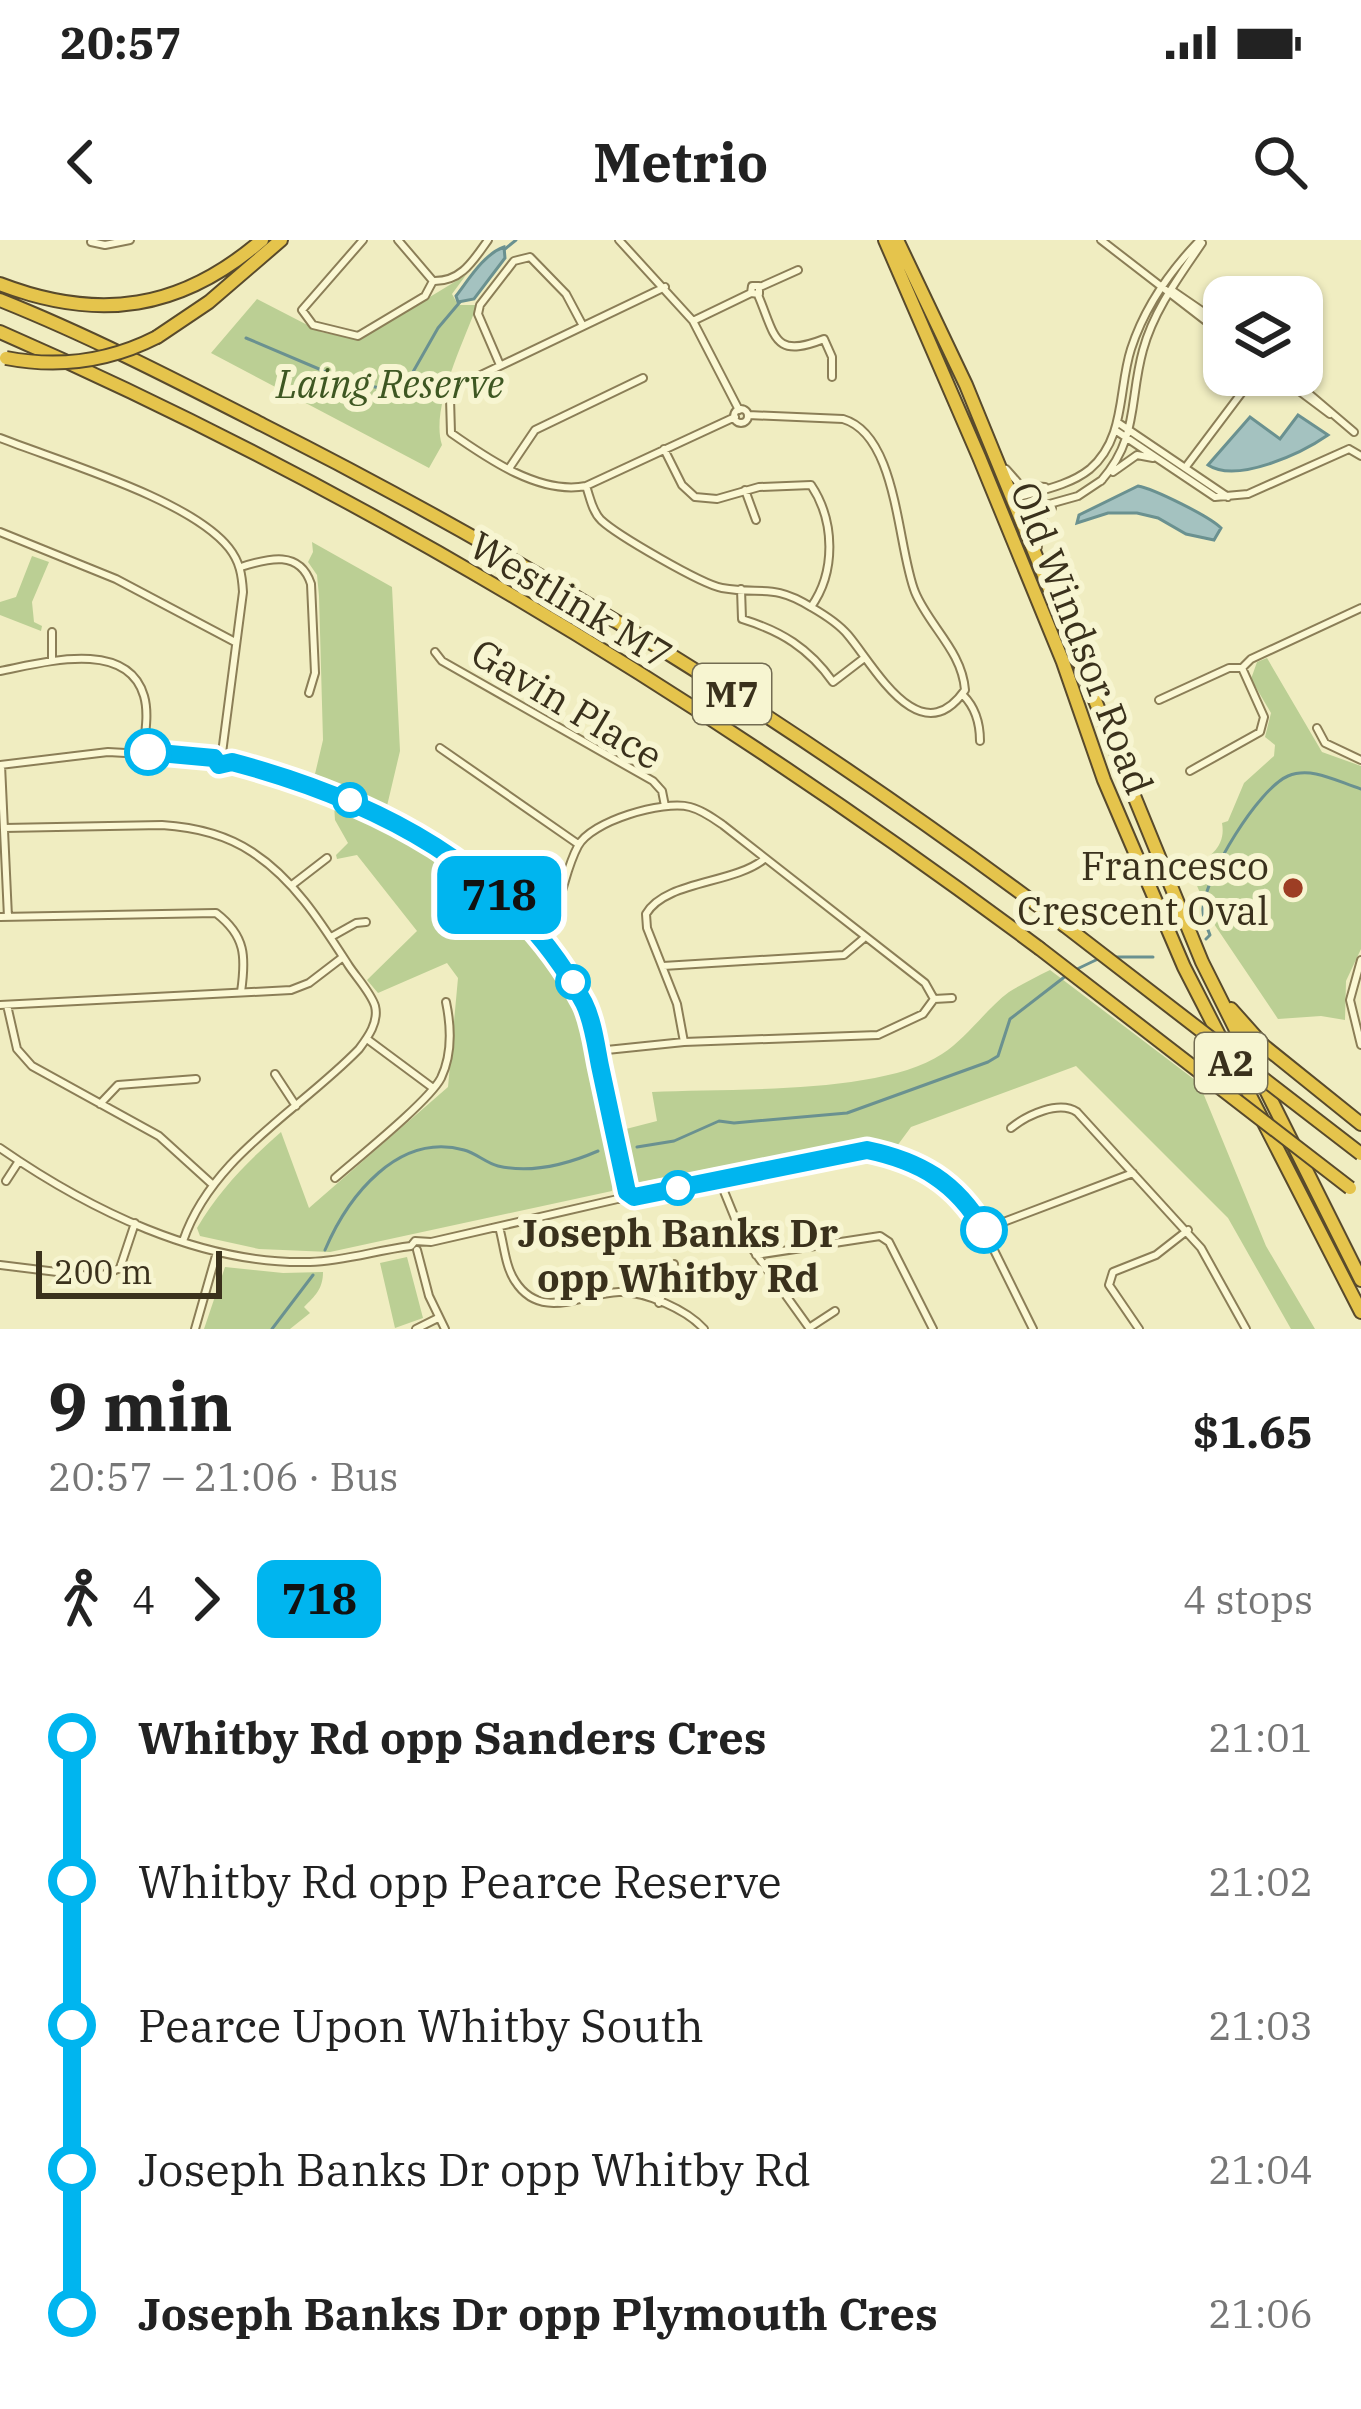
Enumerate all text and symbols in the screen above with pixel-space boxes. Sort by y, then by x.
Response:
text: 20:57 [60,13,182,71]
text: Metrio [593,127,768,197]
icon: back [48,129,114,195]
icon: search [1247,129,1313,195]
map controls [1203,276,1323,396]
button: layers [1203,276,1323,396]
park label: Laing Reserve [275,358,504,409]
street label: Old Windsor Road [999,474,1166,801]
street label: Westlink M7 [461,519,682,680]
street label: Gavin Place [462,627,672,781]
road number: M7 [693,664,771,724]
unlabelled marker [126,730,170,774]
unlabelled marker [334,784,366,816]
place label: Francesco Crescent Oval [1017,840,1269,936]
line badge: 718 [430,856,568,934]
text: 718 [461,867,537,922]
marker: Francesco Crescent Oval [1280,875,1306,901]
unlabelled marker [557,966,589,998]
road number: A2 [1195,1033,1267,1093]
marker: Joseph Banks Dr opp Whitby Rd [662,1172,694,1204]
place label: Joseph Banks Dr opp Whitby Rd [518,1207,838,1303]
unlabelled marker [962,1208,1006,1252]
scale bar [36,1245,222,1298]
text: 200 m [54,1250,153,1293]
text: 9 min [48,1363,233,1449]
text: $1.65 [1193,1402,1313,1460]
text: 20:57 – 21:06 · Bus [48,1451,398,1502]
icon: walk [48,1566,114,1632]
icon: forward [173,1566,239,1632]
text: 718 [281,1571,357,1626]
text: 4 [132,1574,155,1625]
text: 4 stops [1183,1574,1313,1625]
text: Whitby Rd opp Sanders Cres [138,1708,767,1766]
text: 21:01 [1208,1712,1313,1763]
text: Whitby Rd opp Pearce Reserve [138,1852,782,1910]
text: 21:02 [1208,1856,1313,1907]
text: Pearce Upon Whitby South [138,1996,704,2054]
text: 21:03 [1208,2000,1313,2051]
text: Joseph Banks Dr opp Whitby Rd [138,2140,811,2198]
text: 21:04 [1208,2144,1313,2195]
text: Joseph Banks Dr opp Plymouth Cres [138,2284,938,2342]
text: 21:06 [1208,2288,1313,2339]

